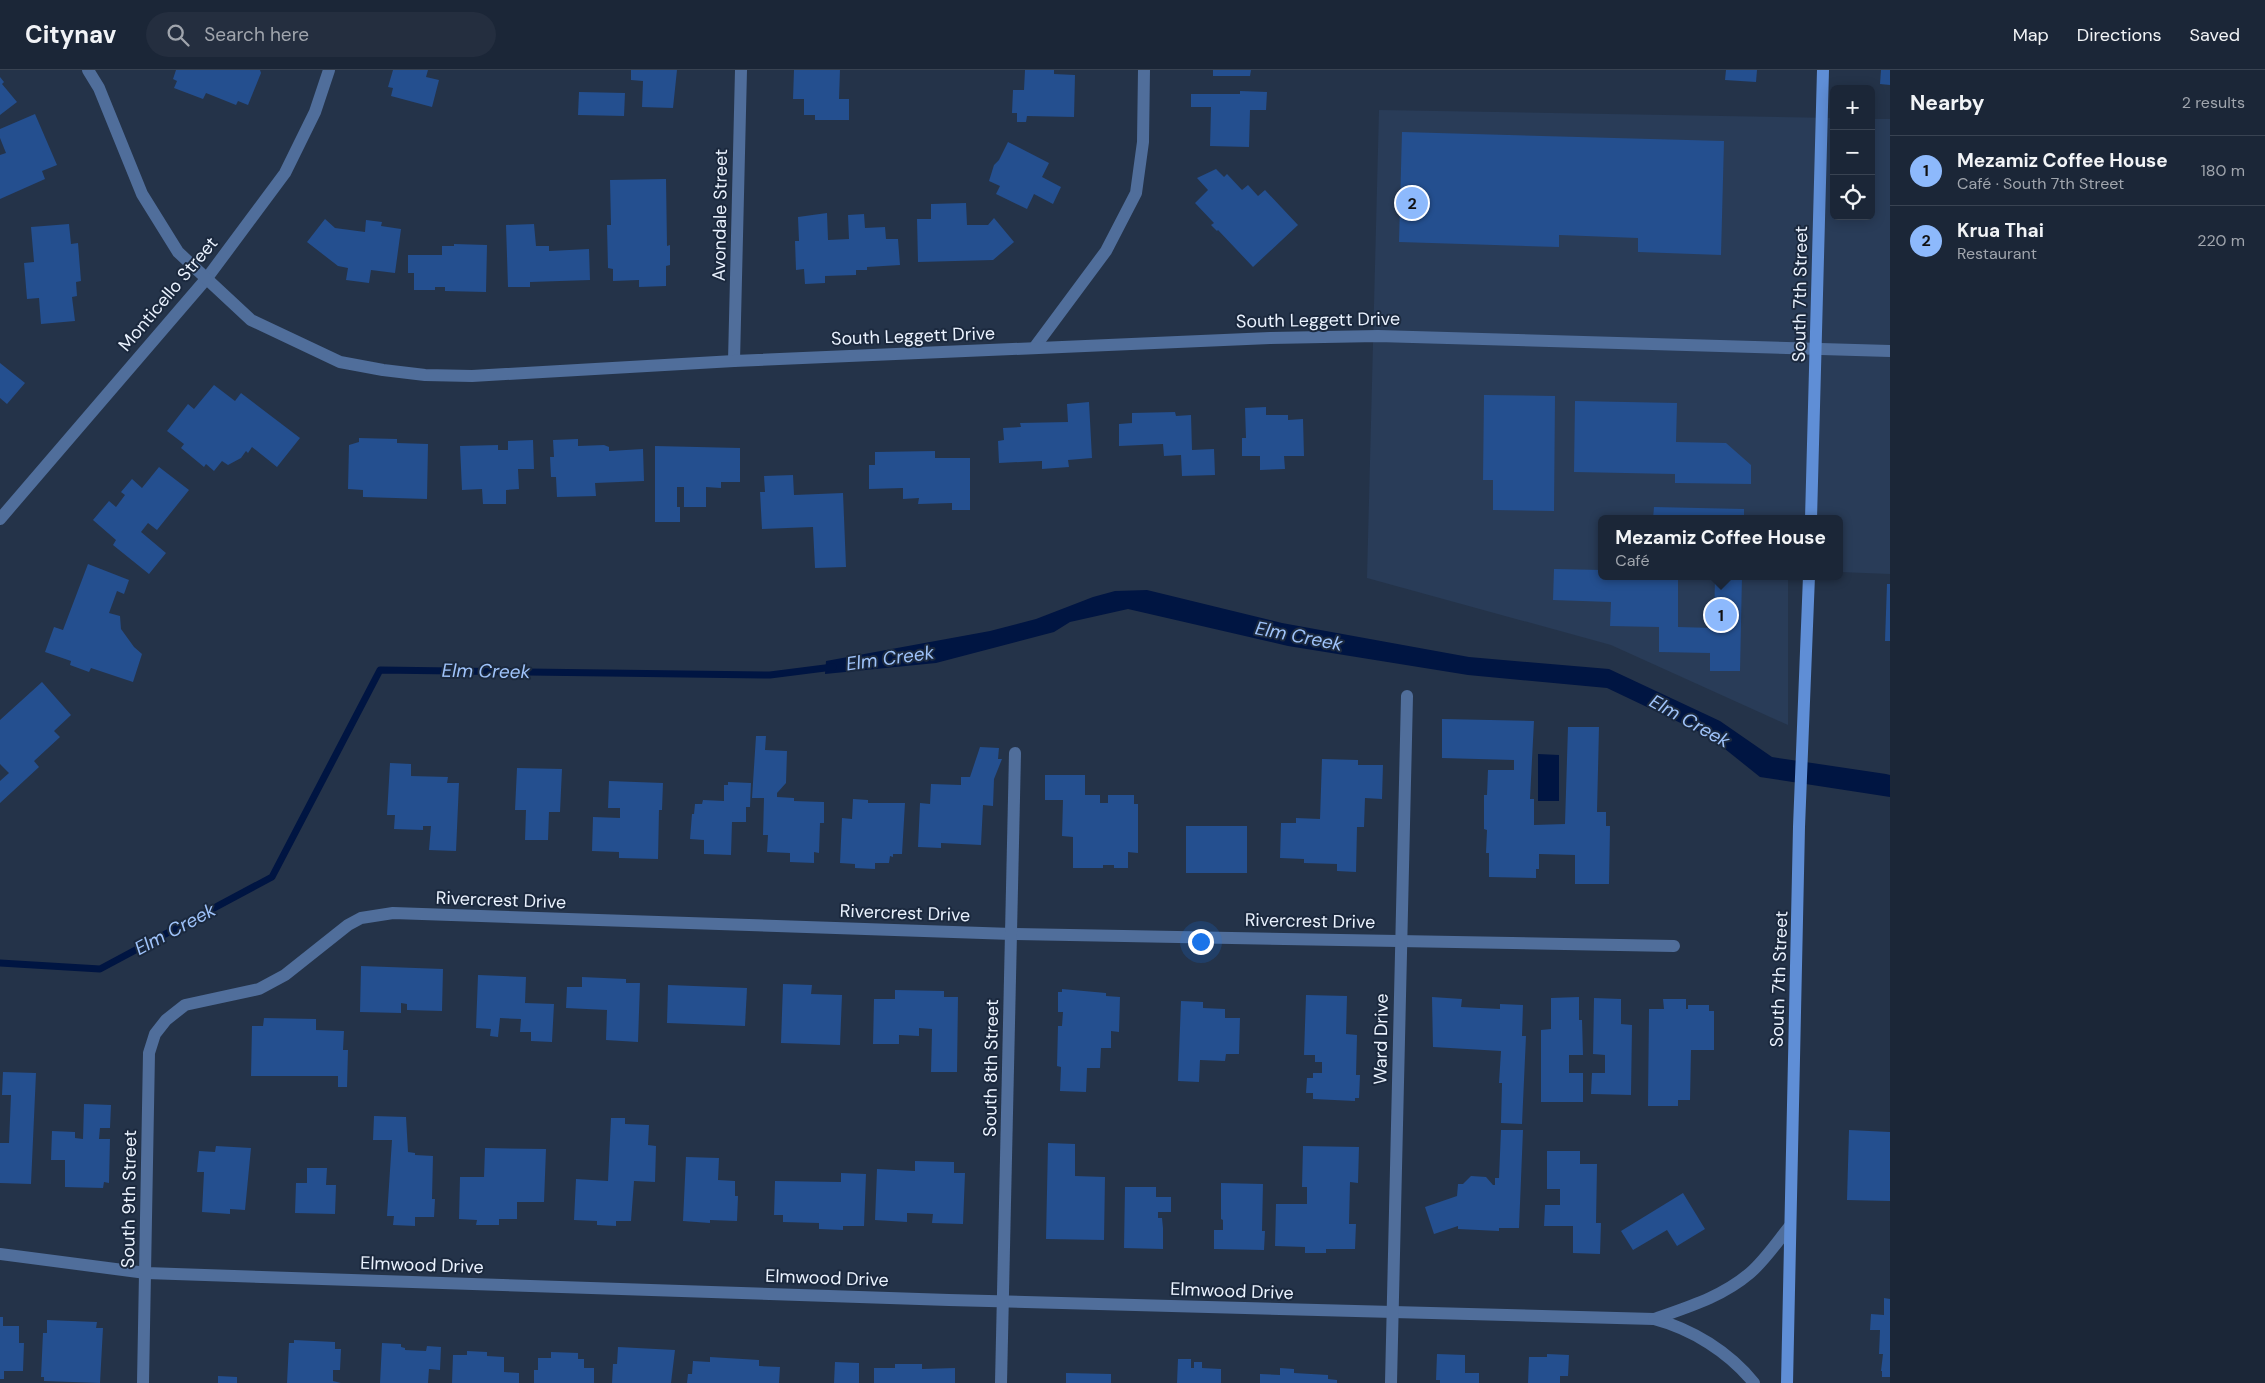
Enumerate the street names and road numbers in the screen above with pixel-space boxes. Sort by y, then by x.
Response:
street label: Avondale Street [707,149,733,281]
street label: South 7th Street [1787,226,1813,362]
street label: Monticello Street [113,232,223,356]
street label: South Leggett Drive [1236,307,1400,333]
street label: South Leggett Drive [831,321,995,351]
street label: Rivercrest Drive [435,886,567,914]
street label: Rivercrest Drive [839,899,971,927]
street label: Rivercrest Drive [1245,908,1375,934]
street label: South 7th Street [1765,910,1793,1048]
street label: Ward Drive [1368,993,1394,1085]
street label: South 8th Street [978,999,1004,1137]
street label: South 9th Street [116,1130,142,1268]
street label: Elmwood Drive [360,1251,484,1279]
street label: Elmwood Drive [765,1264,889,1292]
street label: Elmwood Drive [1170,1277,1294,1305]

